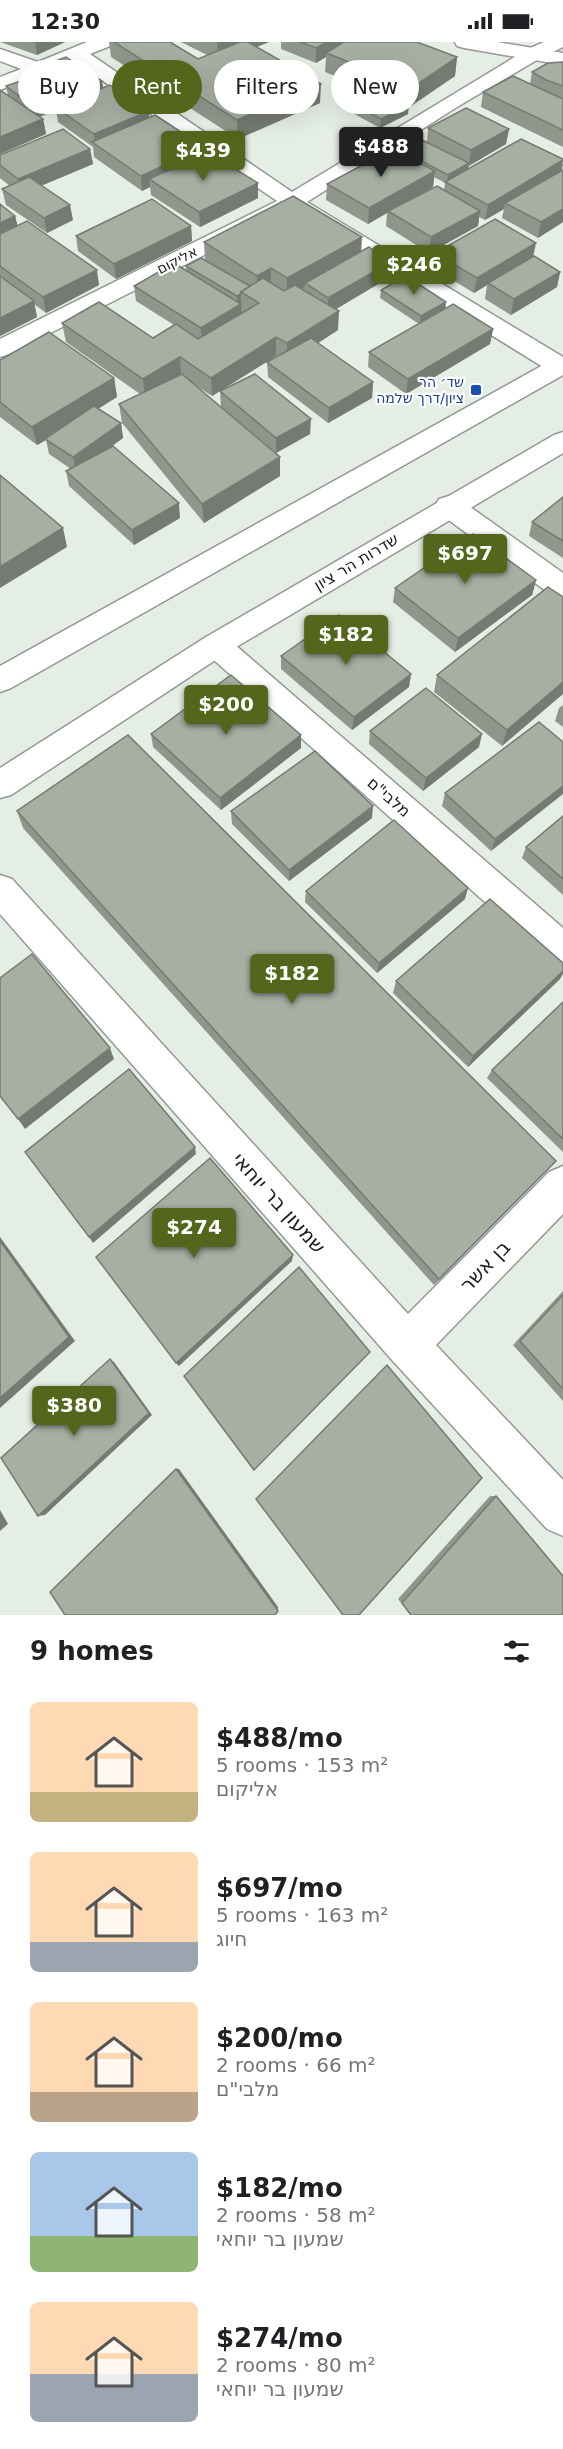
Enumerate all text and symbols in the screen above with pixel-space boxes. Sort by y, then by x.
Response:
text: 12:30 [30,9,100,34]
chip: Buy [18,60,100,114]
chip: Rent [112,60,202,114]
chip: Filters [214,60,319,114]
chip: New [331,60,419,114]
pin: $488 [345,127,417,178]
pin: $439 [167,131,239,182]
text: $488 [353,134,409,158]
text: $439 [175,138,231,162]
street label: אליקום [154,243,200,277]
pin: $246 [378,245,450,296]
text: $246 [386,252,442,276]
place label: שד׳ הר ציון/דרך שלמה [376,374,464,406]
marker: שד׳ הר ציון/דרך שלמה [469,383,483,397]
street label: שדרות הר ציון [310,529,402,595]
pin: $697 [429,534,501,585]
text: $697 [437,541,493,565]
pin: $182 [310,615,382,666]
text: $182 [318,622,374,646]
pin: $200 [190,685,262,736]
text: $200 [198,692,254,716]
street label: מלבי"ם [364,773,414,821]
pin: $182 [256,954,328,1005]
text: $182 [264,961,320,985]
street label: שמעון בר יוחאי [227,1148,331,1258]
pin: $274 [158,1208,230,1259]
text: $274 [166,1215,222,1239]
street label: בן אשר [455,1235,515,1297]
pin: $380 [38,1386,110,1437]
text: $380 [46,1393,102,1417]
icon: filters [500,1635,533,1668]
text: 9 homes [30,1636,154,1666]
text: $488/mo [216,1723,343,1753]
icon: home [78,1726,150,1798]
text: 5 rooms · 153 m² [216,1753,388,1777]
text: אליקום [216,1777,278,1801]
text: $697/mo [216,1873,343,1903]
icon: home [78,1876,150,1948]
text: 5 rooms · 163 m² [216,1903,388,1927]
text: חיוג [216,1927,247,1951]
text: $200/mo [216,2023,343,2053]
icon: home [78,2026,150,2098]
text: 2 rooms · 66 m² [216,2053,376,2077]
text: מלבי"ם [216,2077,279,2101]
text: $182/mo [216,2173,343,2203]
icon: home [78,2176,150,2248]
text: 2 rooms · 58 m² [216,2203,376,2227]
text: שמעון בר יוחאי [216,2227,344,2251]
text: $274/mo [216,2323,343,2353]
icon: home [78,2326,150,2398]
text: 2 rooms · 80 m² [216,2353,376,2377]
text: שמעון בר יוחאי [216,2377,344,2401]

